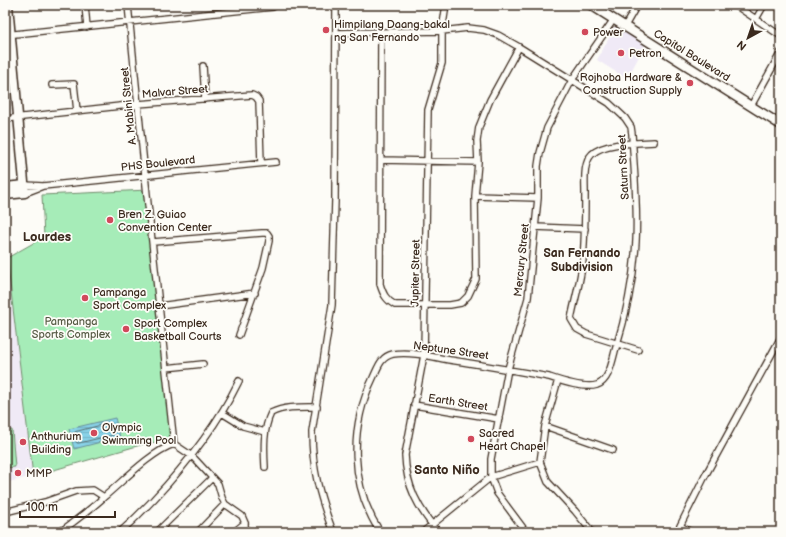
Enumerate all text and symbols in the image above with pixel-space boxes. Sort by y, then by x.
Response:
place label: Himpilang Daang-bakal ng San Fernando [334,18,450,44]
north arrow [728,18,768,58]
marker: Himpilang Daang-bakal ng San Fernando [321,25,331,35]
place label: Power [593,26,624,39]
marker: Power [580,27,590,37]
street label: Capitol Boulevard [651,27,732,84]
text: N [735,38,749,53]
place label: Petron [629,47,662,60]
marker: Petron [616,48,626,58]
street label: A. Mabini Street [118,66,139,145]
place label: Rojhoba Hardware & Construction Supply [580,71,682,97]
marker: Rojhoba Hardware & Construction Supply [685,78,695,88]
street label: Malvar Street [141,82,209,101]
street label: Saturn Street [615,133,632,200]
street label: PHS Boulevard [120,153,196,174]
place label: Bren Z. Guiao Convention Center [118,208,213,234]
marker: Bren Z. Guiao Convention Center [105,215,115,225]
street label: Mercury Street [511,222,532,297]
district label: Lourdes [23,229,71,245]
street label: Jupiter Street [408,239,423,307]
district label: San Fernando Subdivision [544,246,621,275]
place label: Pampanga Sport Complex [93,286,166,312]
marker: Pampanga Sport Complex [80,293,90,303]
park label: Pampanga Sports Complex [32,315,110,341]
place label: Sport Complex Basketball Courts [134,317,222,343]
marker: Sport Complex Basketball Courts [121,324,131,334]
street label: Neptune Street [412,339,490,362]
street label: Earth Street [427,391,489,414]
place label: Olympic Swimming Pool [102,421,176,447]
place label: Sacred Heart Chapel [479,427,546,453]
marker: Olympic Swimming Pool [89,428,99,438]
place label: Anthurium Building [31,430,81,456]
marker: Sacred Heart Chapel [466,434,476,444]
marker: Anthurium Building [18,437,28,447]
district label: Santo Niño [414,462,480,478]
place label: MMP [26,467,52,480]
marker: MMP [13,468,23,478]
scale bar [20,493,115,519]
text: 100 m [26,500,58,515]

